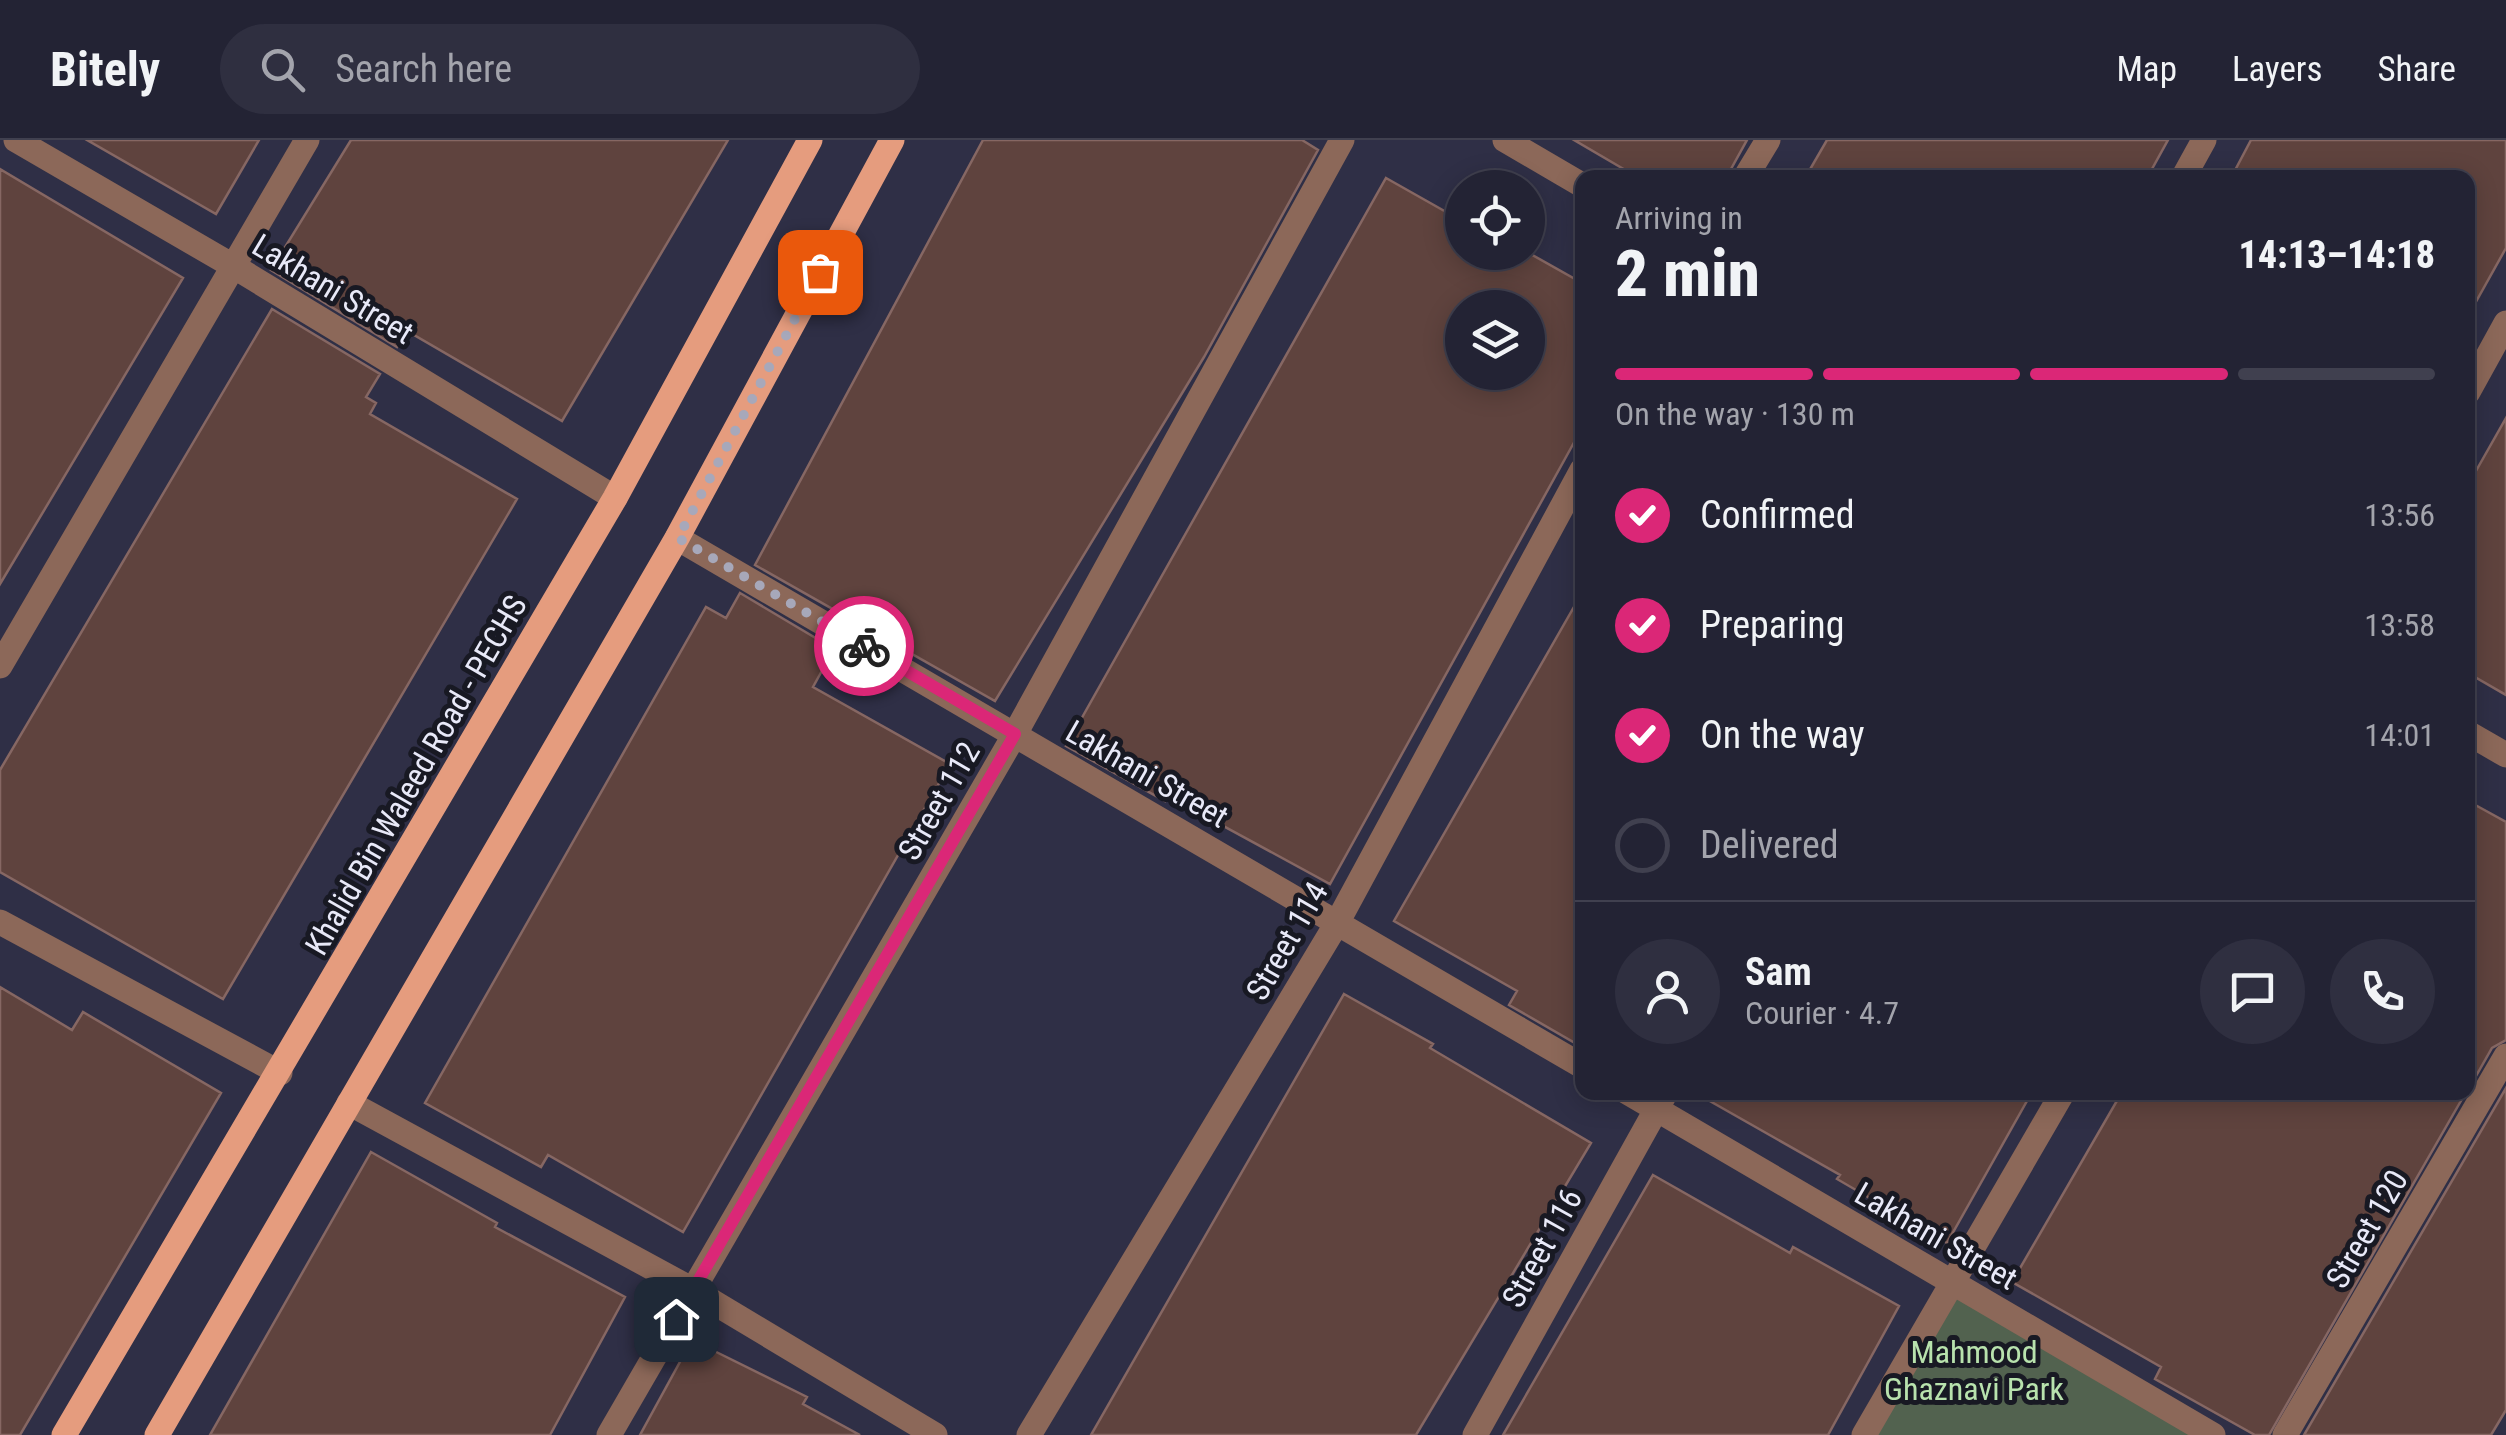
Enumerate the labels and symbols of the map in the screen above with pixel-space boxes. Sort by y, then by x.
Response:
street label: Lakhani Street [246,226,420,352]
pin [778,230,863,315]
street label: Khalid Bin Waleed Road - PECHS [297,589,535,961]
courier [814,596,914,696]
street label: Lakhani Street [1059,712,1235,836]
street label: Street 112 [890,735,988,867]
street label: Street 114 [1238,875,1336,1007]
street label: Street 120 [2318,1163,2416,1295]
street label: Lakhani Street [1848,1174,2024,1298]
street label: Street 116 [1494,1182,1590,1314]
pin [634,1277,719,1362]
park label: Mahmood Ghaznavi Park [1884,1333,2064,1408]

